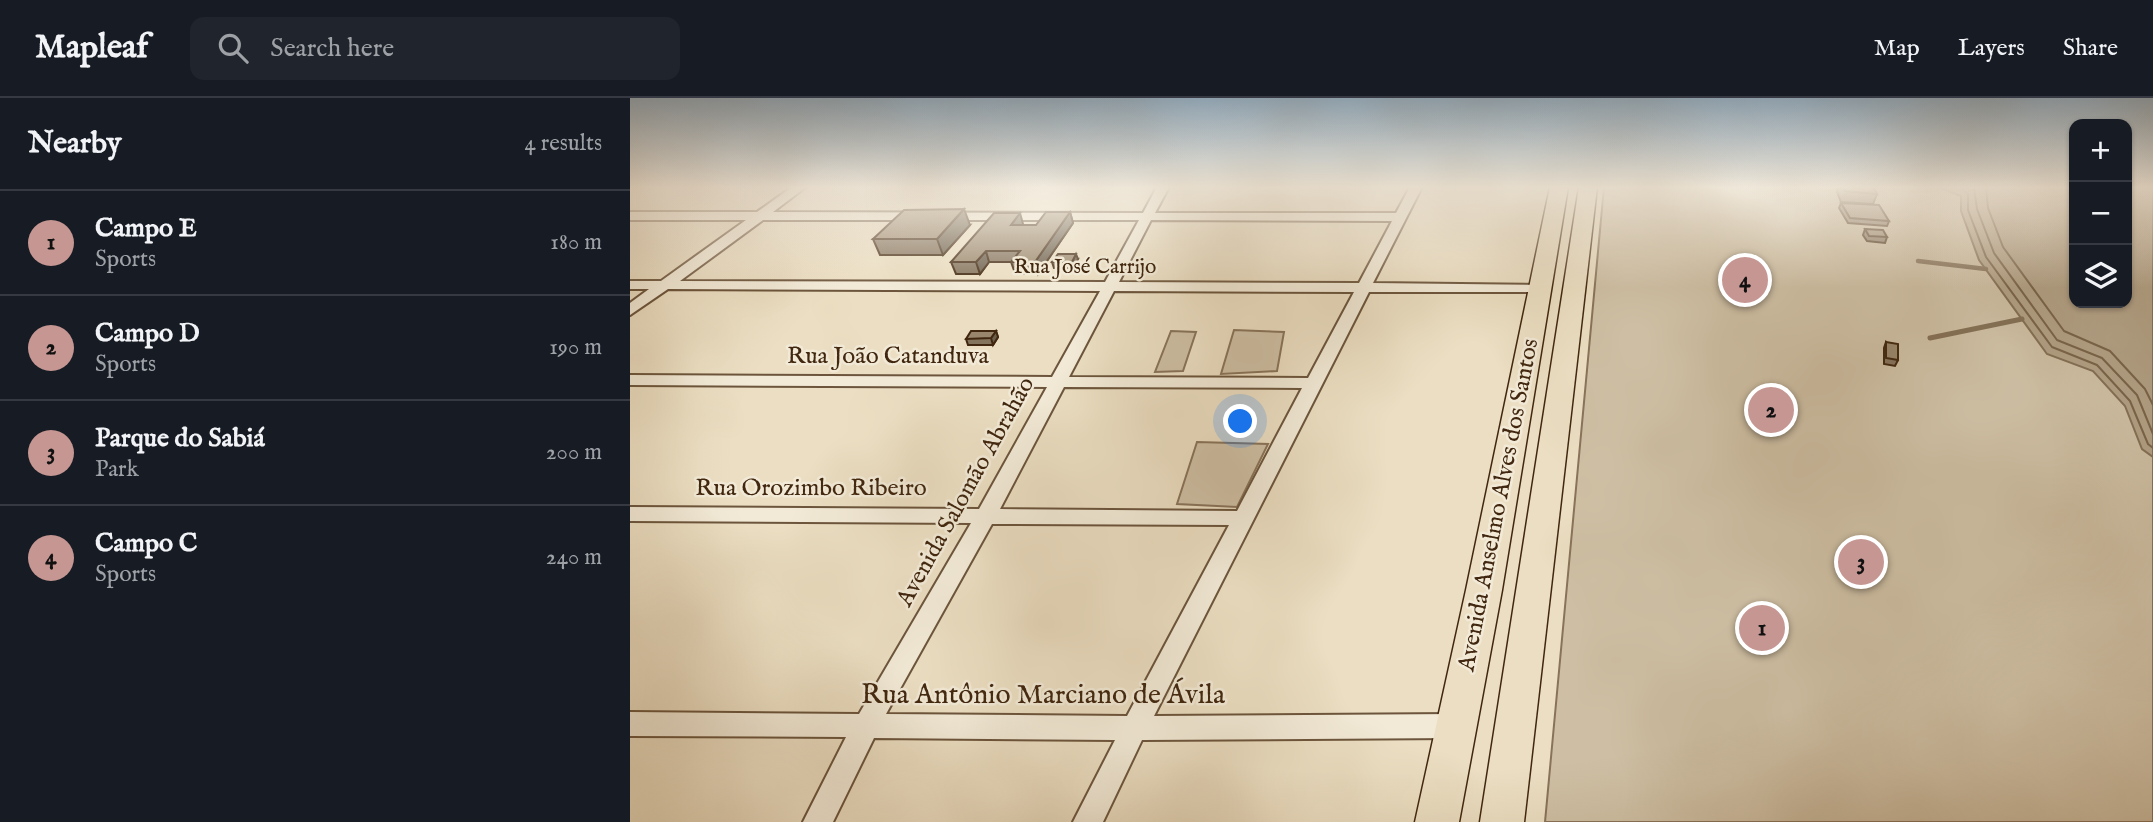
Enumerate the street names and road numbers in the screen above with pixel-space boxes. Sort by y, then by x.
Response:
street label: Rua José Carrijo [1014,254,1156,281]
street label: Avenida Anselmo Alves dos Santos [1451,336,1547,675]
street label: Rua João Catanduva [787,341,990,372]
street label: Avenida Salomão Abrahão [889,372,1042,613]
street label: Rua Orozimbo Ribeiro [695,473,927,504]
street label: Rua Antônio Marciano de Ávila [861,677,1226,713]

